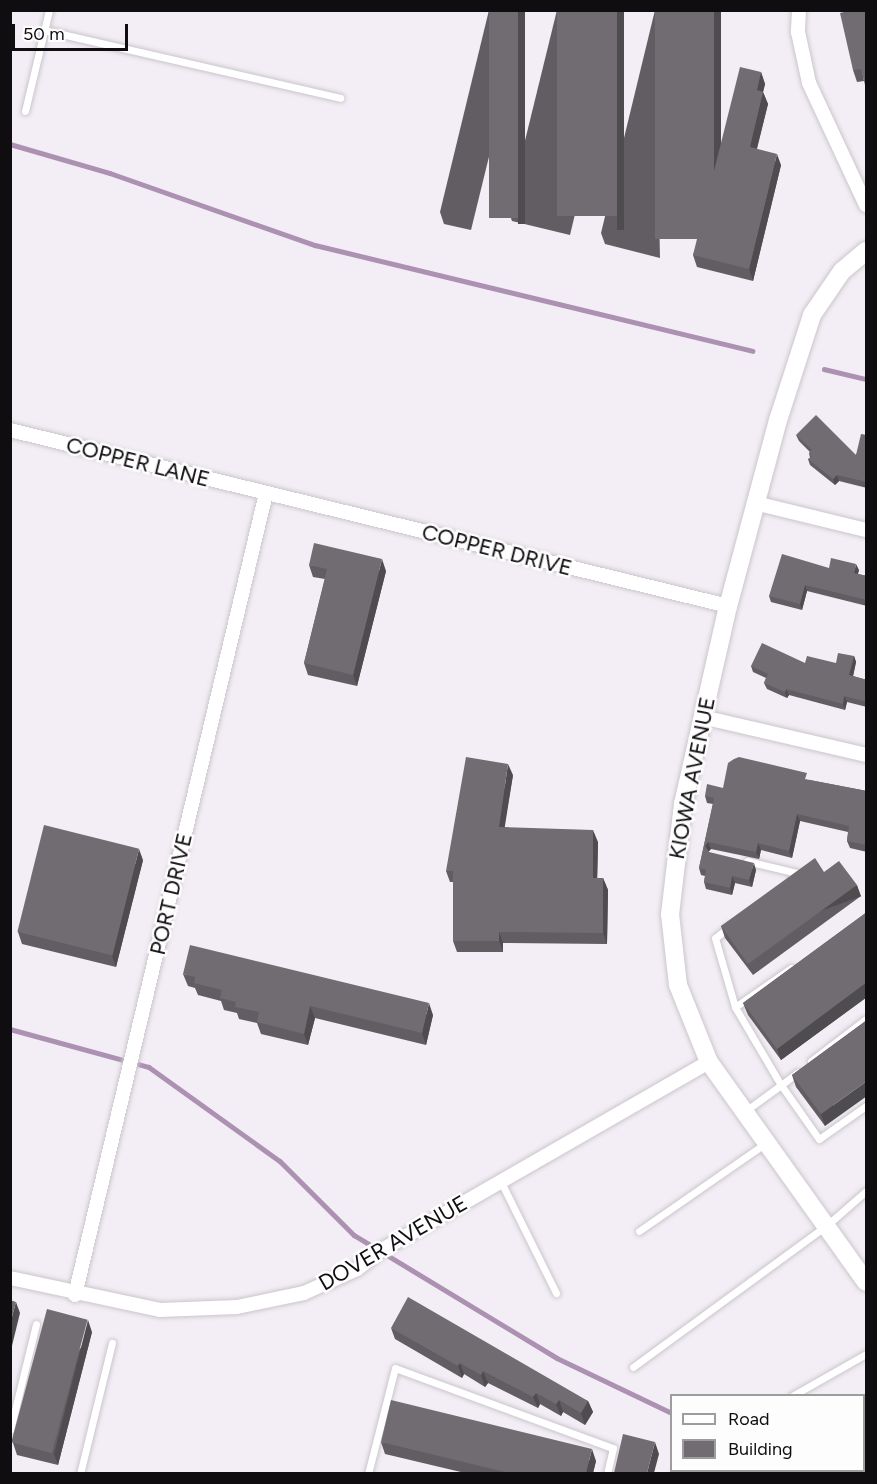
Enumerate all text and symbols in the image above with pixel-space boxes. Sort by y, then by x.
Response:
scale bar [15,12,130,50]
text: 50 m [23,23,65,45]
street label: COPPER LANE [63,431,213,493]
street label: COPPER DRIVE [419,519,575,581]
street label: KIOWA AVENUE [663,695,721,861]
street label: PORT DRIVE [144,831,198,957]
street label: DOVER AVENUE [314,1190,472,1296]
legend [670,1394,865,1472]
text: Road [728,1408,769,1430]
text: Building [728,1438,793,1460]

